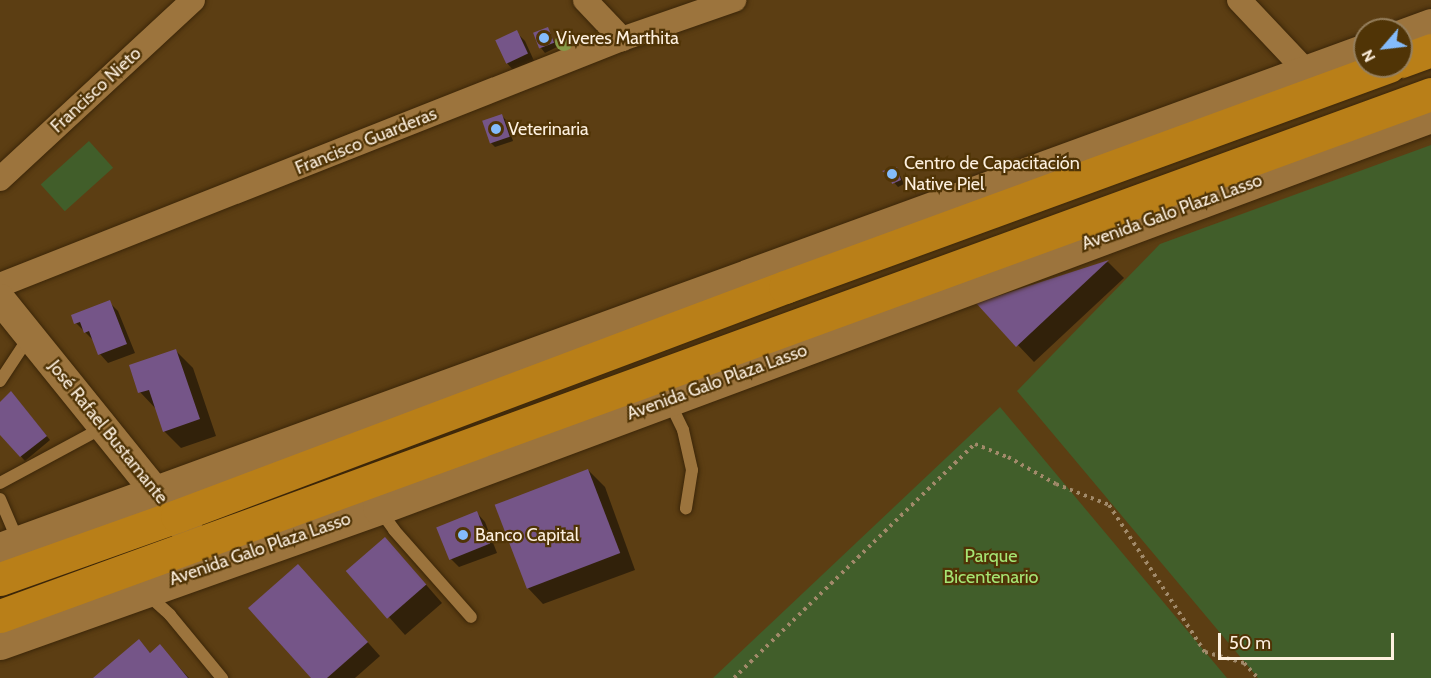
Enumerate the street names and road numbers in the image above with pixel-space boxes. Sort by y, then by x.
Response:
street label: Francisco Nieto [46,43,146,137]
street label: Francisco Guarderas [292,103,440,179]
street label: Avenida Galo Plaza Lasso [1079,169,1265,255]
street label: Avenida Galo Plaza Lasso [624,339,810,425]
street label: José Rafael Bustamante [44,356,172,508]
street label: Avenida Galo Plaza Lasso [166,508,354,590]

